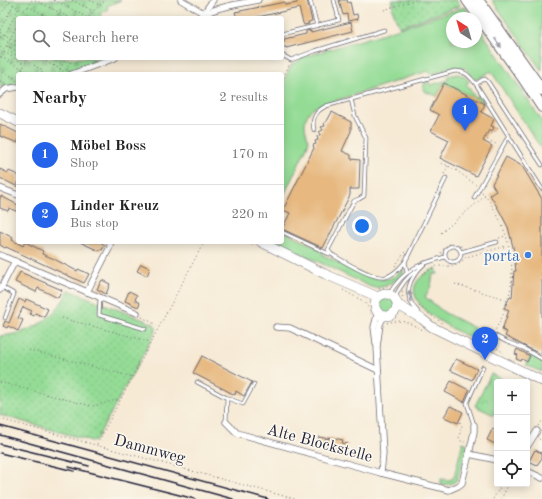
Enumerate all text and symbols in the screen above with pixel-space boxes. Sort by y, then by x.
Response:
north arrow [446,12,482,48]
search box [16,16,284,60]
icon: search [30,27,52,49]
text: Search here [62,31,139,46]
one-way arrow [493,38,501,48]
text: Nearby [32,90,87,107]
text: 2 results [219,91,268,104]
pin: 1 [452,98,478,131]
text: Möbel Boss [70,139,146,154]
text: 1 [41,148,49,161]
text: 170 m [231,148,268,161]
text: Shop [70,157,98,170]
text: Linder Kreuz [70,199,159,214]
text: 2 [41,208,49,221]
text: 220 m [231,208,268,221]
your location [352,216,372,236]
text: Bus stop [70,217,119,230]
place label: porta [484,249,520,265]
marker: porta [523,250,533,260]
one-way arrow [407,290,413,302]
pin: 2 [472,327,498,360]
map controls [494,379,530,487]
button: + [494,379,530,415]
button: − [494,415,530,451]
street label: Alte Blockstelle [265,422,374,466]
street label: Dammweg [112,433,187,467]
button: locate [494,451,530,487]

